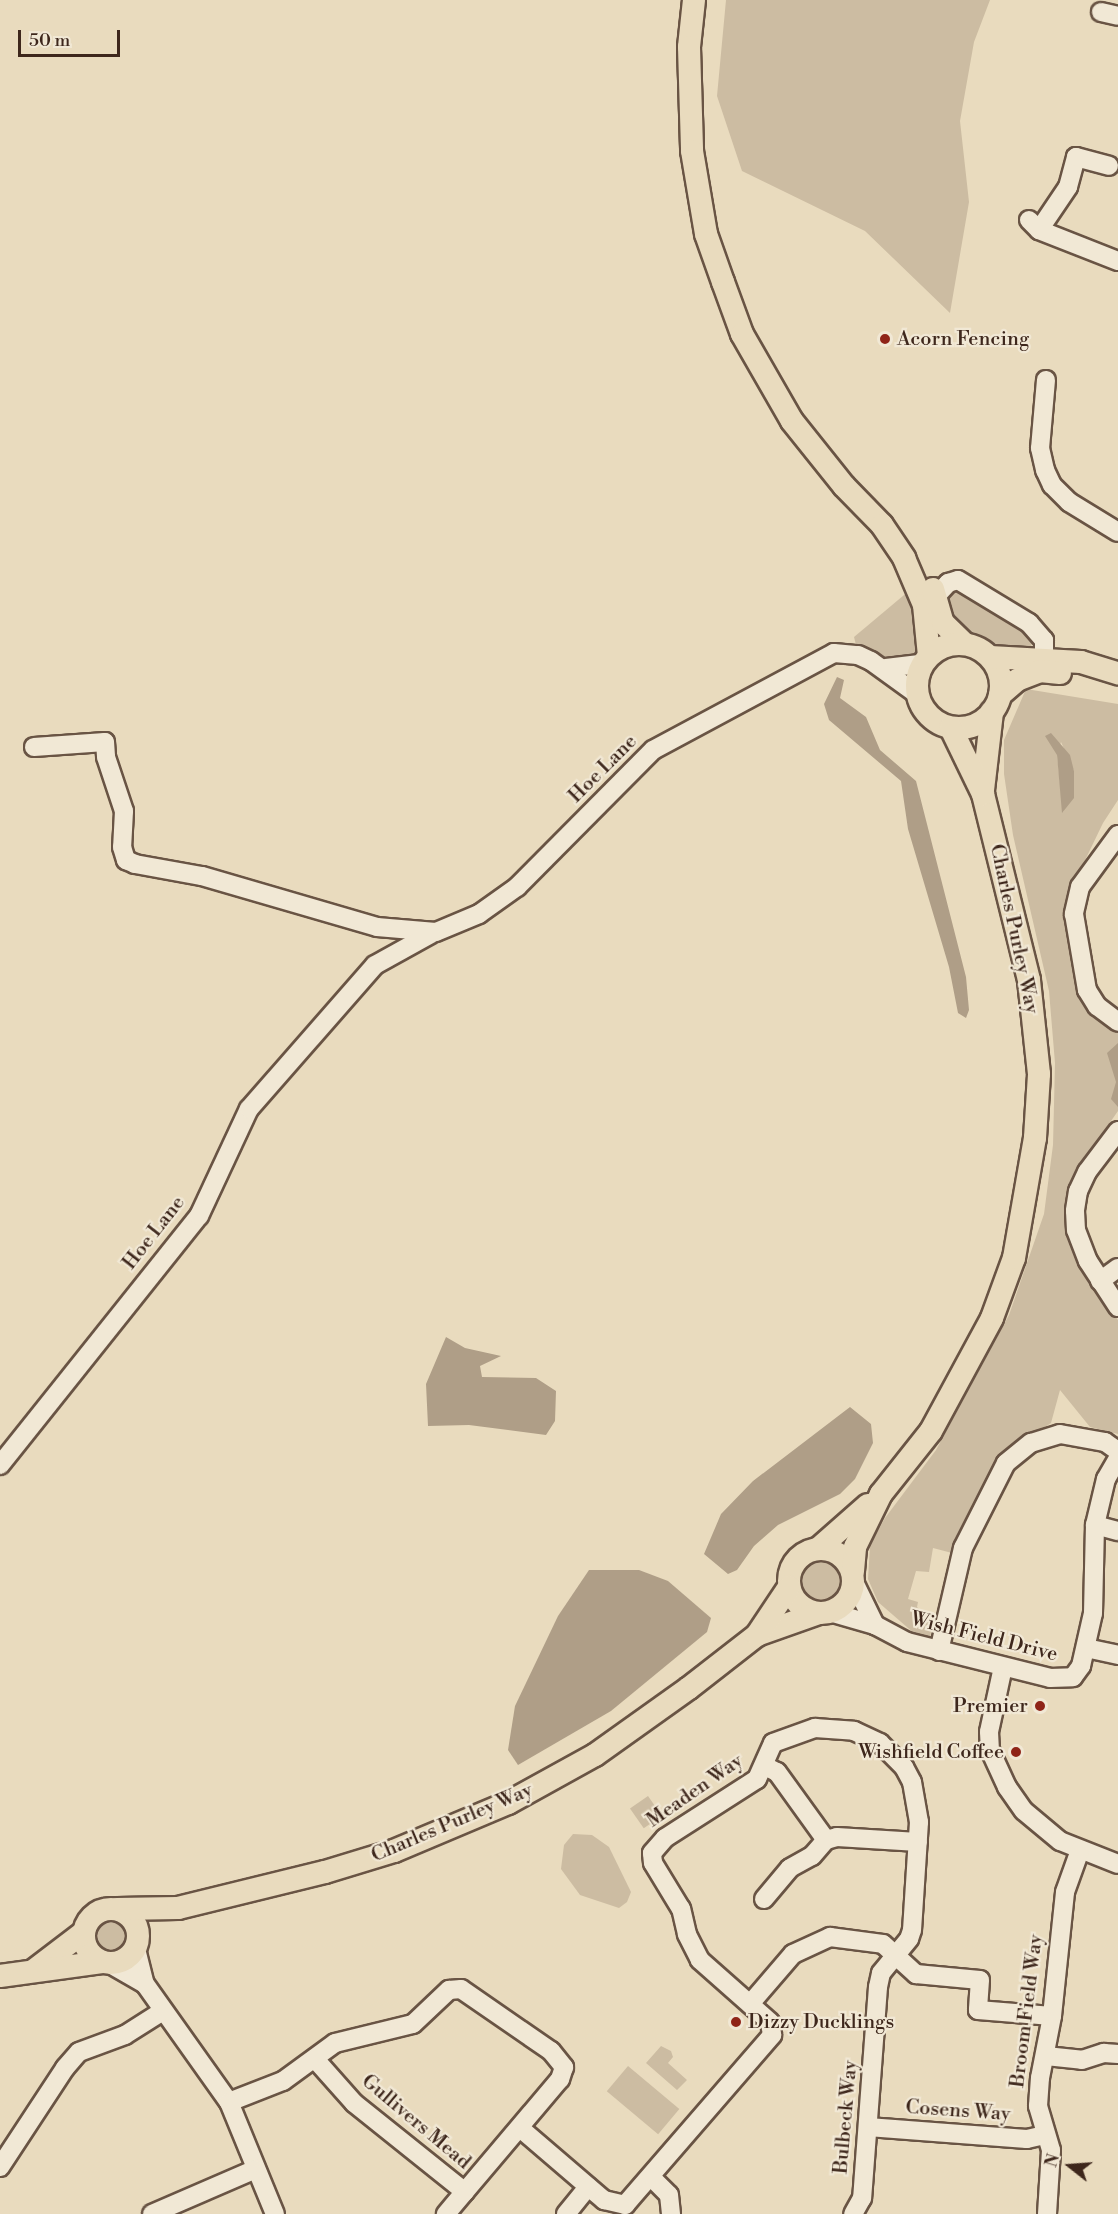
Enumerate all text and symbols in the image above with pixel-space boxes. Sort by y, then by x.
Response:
scale bar [21,18,123,56]
text: 50 m [29,29,70,52]
place label: Acorn Fencing [897,327,1029,351]
marker: Acorn Fencing [878,332,892,346]
street label: Hoe Lane [564,730,642,808]
street label: Charles Purley Way [984,842,1044,1016]
street label: Hoe Lane [118,1191,190,1275]
street label: Wish Field Drive [908,1607,1060,1667]
place label: Premier [953,1694,1028,1718]
marker: Premier [1033,1699,1047,1713]
place label: Wishfield Coffee [858,1740,1004,1764]
marker: Wishfield Coffee [1009,1745,1023,1759]
street label: Meaden Way [642,1749,748,1833]
street label: Charles Purley Way [368,1778,536,1868]
street label: Broom Field Way [1006,1933,1048,2089]
place label: Dizzy Ducklings [748,2010,894,2034]
marker: Dizzy Ducklings [729,2015,743,2029]
street label: Bulbeck Way [829,2059,863,2175]
street label: Gullivers Mead [357,2069,475,2175]
street label: Cosens Way [905,2095,1011,2127]
north arrow [1040,2136,1100,2196]
text: N [1041,2152,1064,2170]

